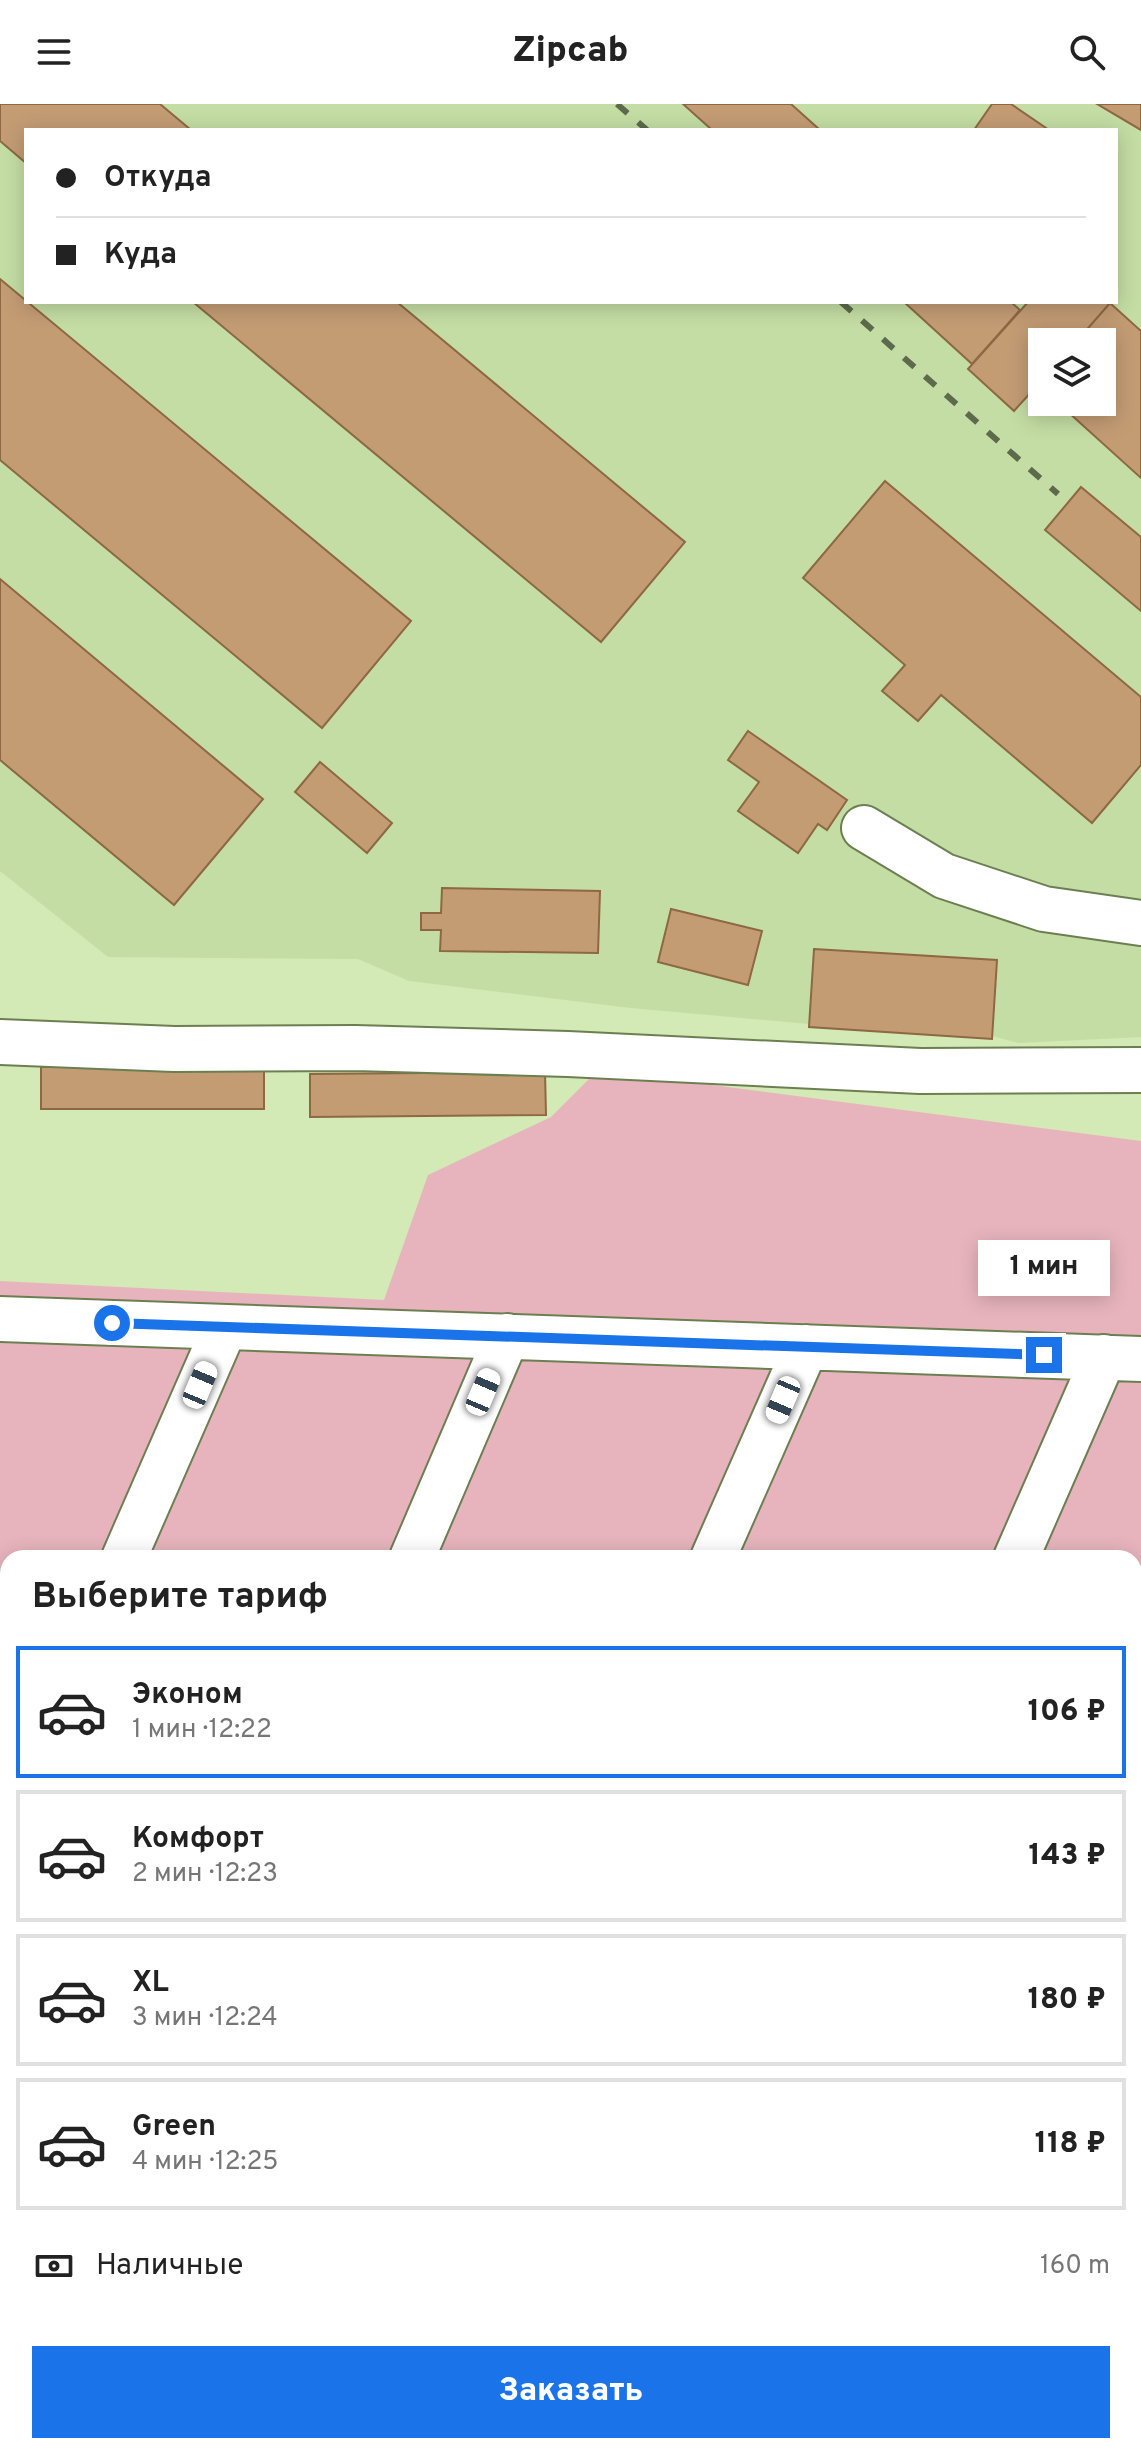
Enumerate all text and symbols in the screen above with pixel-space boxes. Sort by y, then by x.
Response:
text: Zipcab [513,29,628,75]
icon: menu [32,30,76,74]
icon: search [1065,30,1109,74]
text: Откуда [104,160,212,197]
text: Куда [104,237,177,274]
map controls [1028,328,1116,416]
button: layers [1028,328,1116,416]
callout: 1 мин [978,1239,1110,1295]
text: 1 мин [1010,1251,1078,1284]
route start [94,1305,130,1341]
route end [1026,1337,1062,1373]
car [180,1358,220,1412]
car [463,1365,503,1419]
car [763,1373,803,1427]
text: Выберите тариф [32,1575,328,1621]
icon: car [36,1676,108,1748]
text: Эконом [132,1677,243,1714]
text: 106 ₽ [1028,1694,1106,1731]
text: 1 мин · 12:22 [132,1714,272,1747]
icon: car [36,1820,108,1892]
text: Комфорт [132,1821,264,1858]
text: 143 ₽ [1028,1838,1106,1875]
text: 2 мин · 12:23 [132,1858,278,1891]
icon: car [36,1964,108,2036]
text: XL [132,1965,169,2002]
text: 180 ₽ [1028,1982,1106,2019]
text: 3 мин · 12:24 [132,2002,278,2035]
icon: car [36,2108,108,2180]
text: Green [132,2109,216,2146]
text: 118 ₽ [1035,2126,1106,2163]
text: 4 мин · 12:25 [132,2146,279,2179]
icon: cash [32,2244,76,2288]
text: Наличные [96,2248,243,2285]
text: 160 m [1040,2250,1110,2283]
button: Заказать [32,2346,1110,2438]

